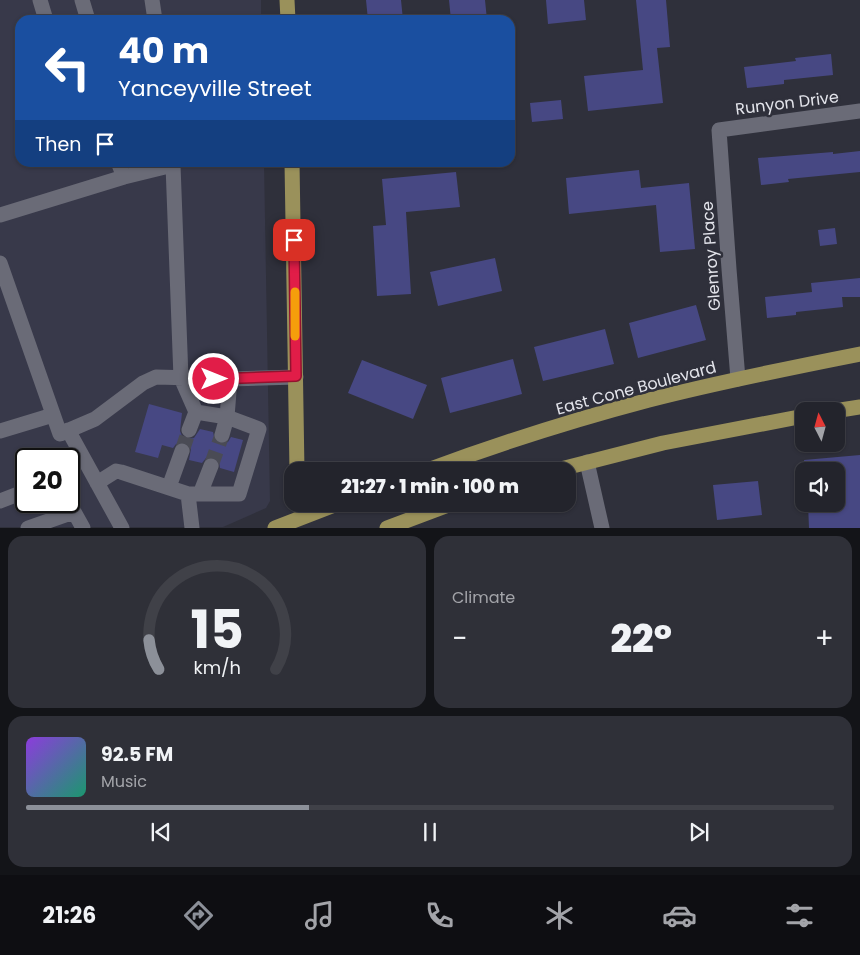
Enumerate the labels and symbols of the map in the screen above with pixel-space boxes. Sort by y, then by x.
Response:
street label: Runyon Drive [734,85,840,121]
street label: Glenroy Place [696,200,726,312]
pin [273,219,315,261]
position arrow [187,352,239,404]
street label: East Cone Boulevard [553,356,719,420]
north arrow [795,402,845,452]
speed limit sign: 20 [15,448,80,513]

